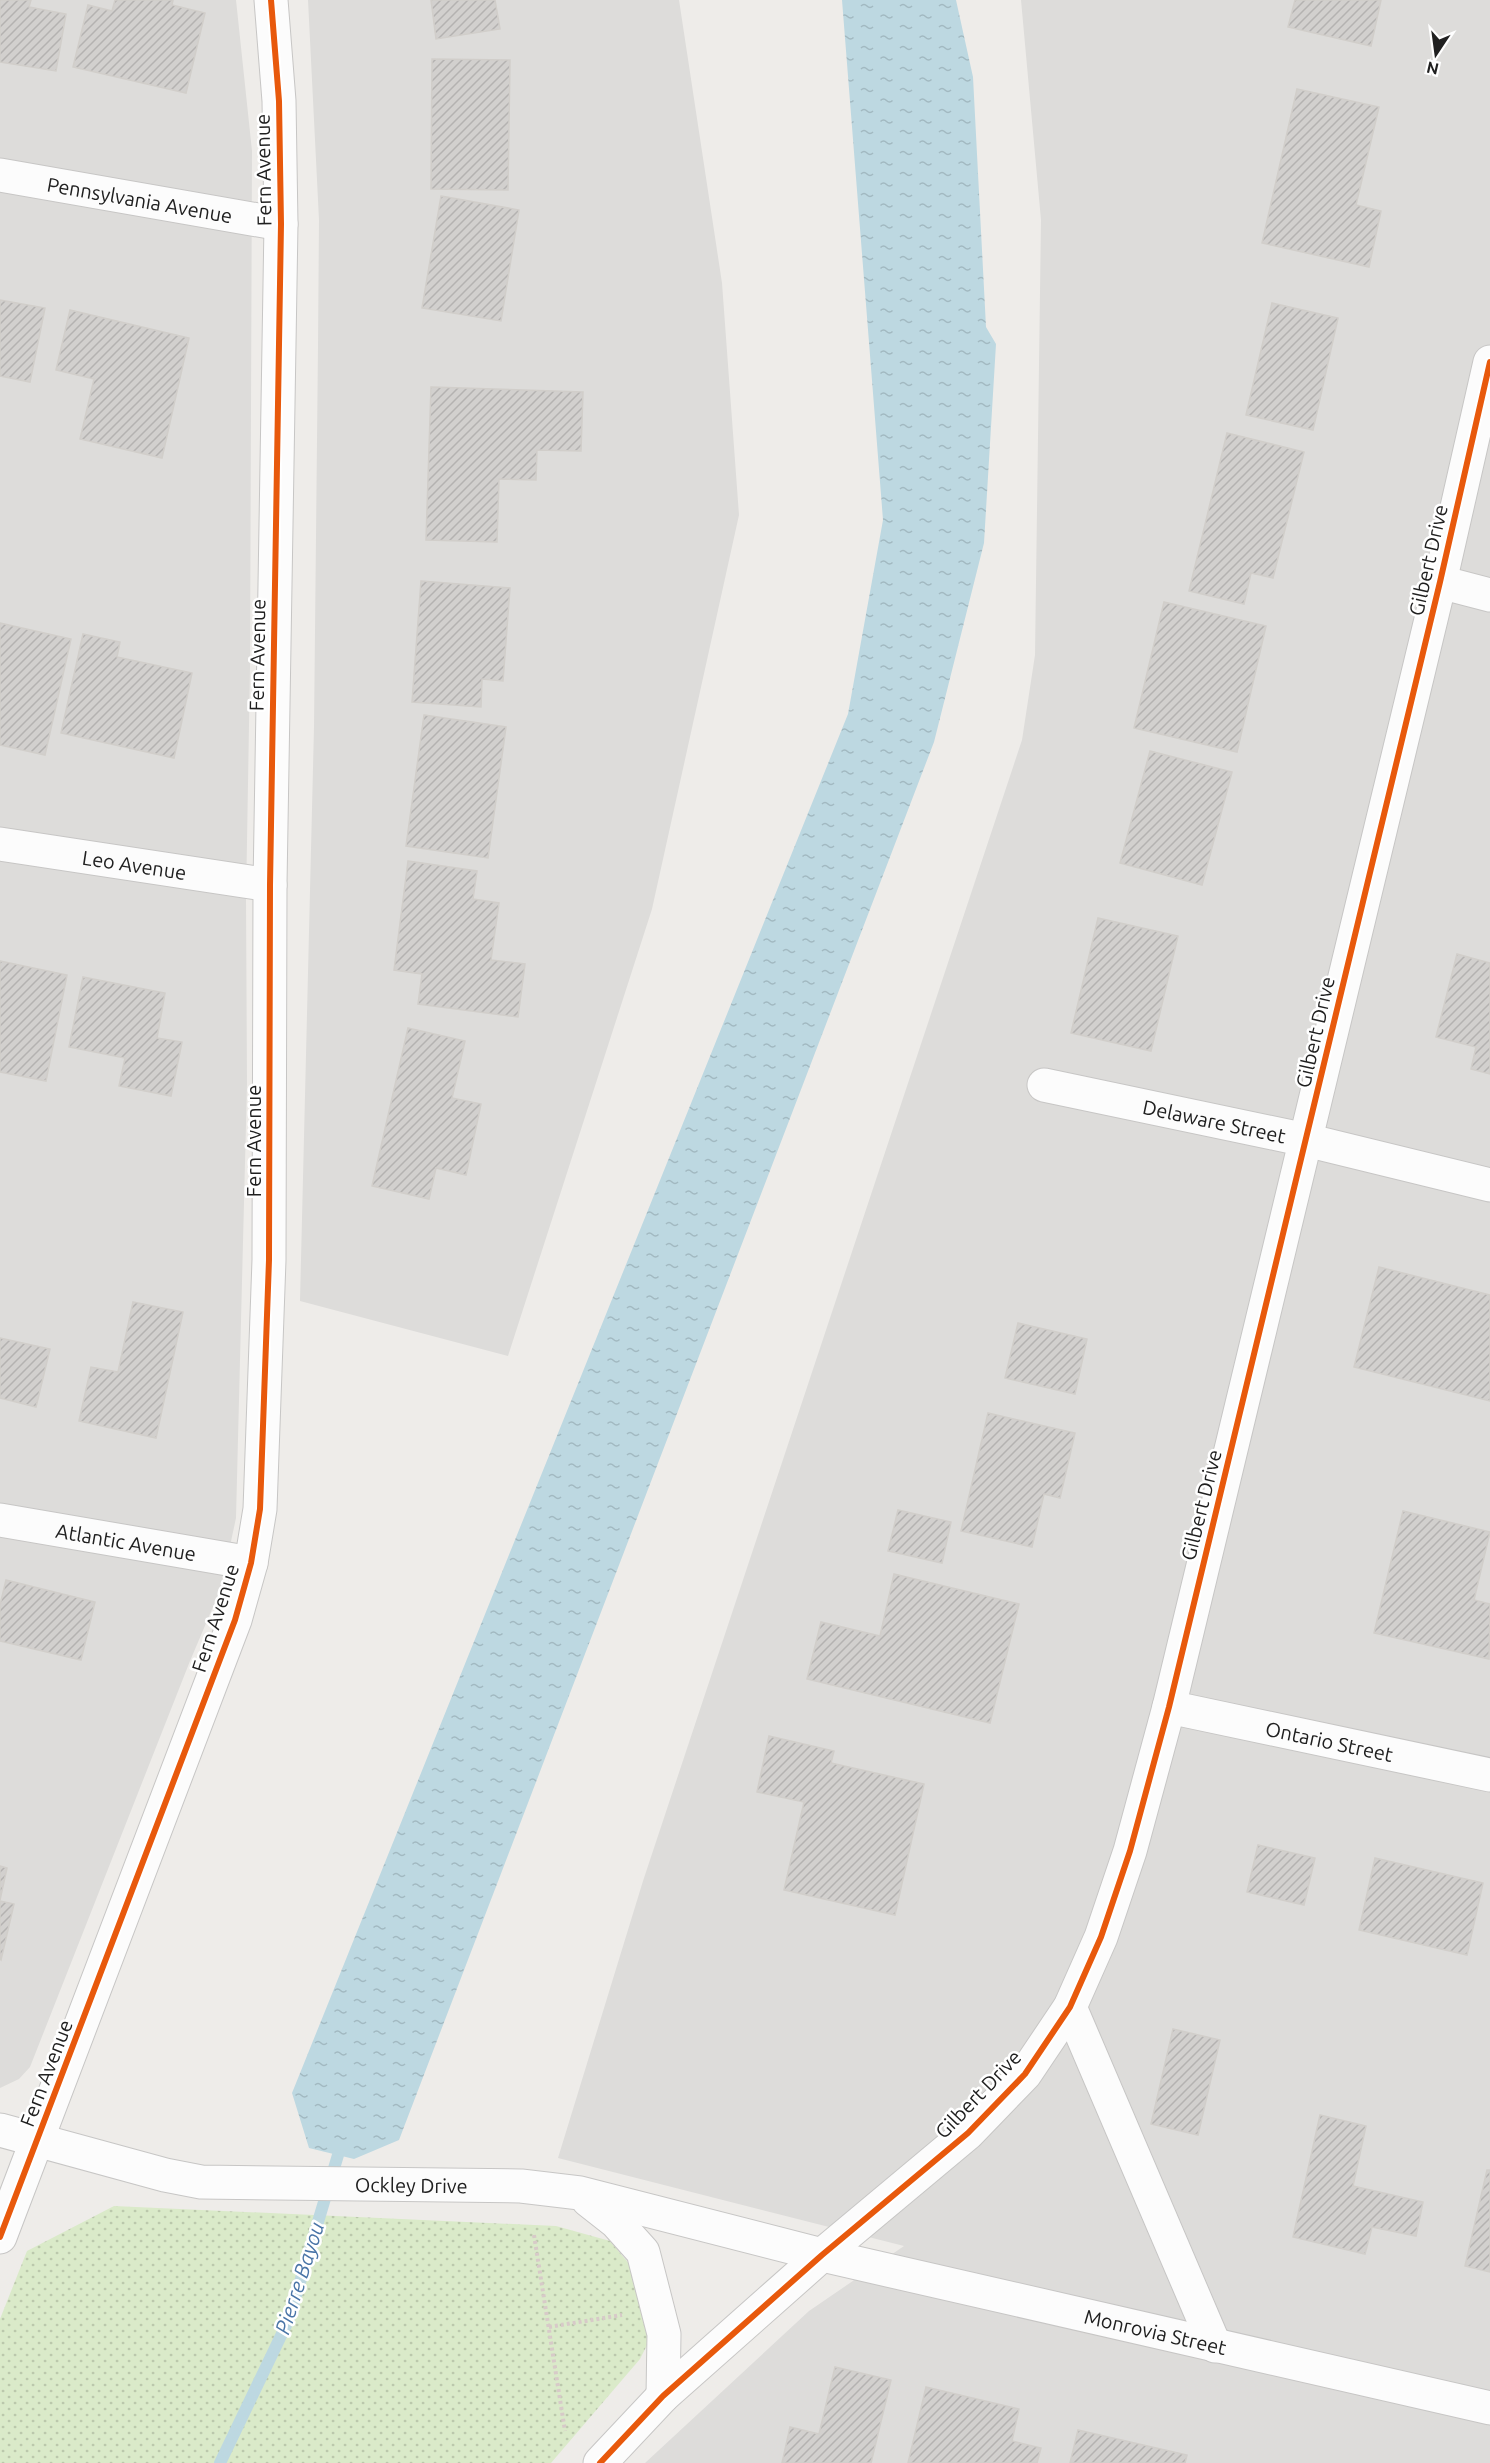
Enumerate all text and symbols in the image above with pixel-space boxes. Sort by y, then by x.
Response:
north arrow [1406,24,1466,84]
text: N [1425,59,1440,79]
street label: Fern Avenue [251,114,275,226]
street label: Pennsylvania Avenue [45,172,234,227]
street label: Gilbert Drive [1404,502,1452,618]
street label: Fern Avenue [245,599,269,711]
street label: Leo Avenue [81,845,188,884]
street label: Gilbert Drive [1291,974,1339,1090]
street label: Fern Avenue [242,1085,265,1197]
street label: Delaware Street [1141,1095,1288,1147]
street label: Gilbert Drive [1176,1447,1226,1563]
street label: Atlantic Avenue [54,1518,198,1565]
street label: Fern Avenue [187,1561,243,1675]
street label: Ontario Street [1264,1716,1395,1766]
street label: Fern Avenue [15,2016,77,2130]
street label: Gilbert Drive [930,2045,1026,2143]
street label: Ockley Drive [355,2172,468,2197]
water label: Pierre Bayou [270,2219,328,2337]
street label: Monrovia Street [1082,2304,1229,2359]

